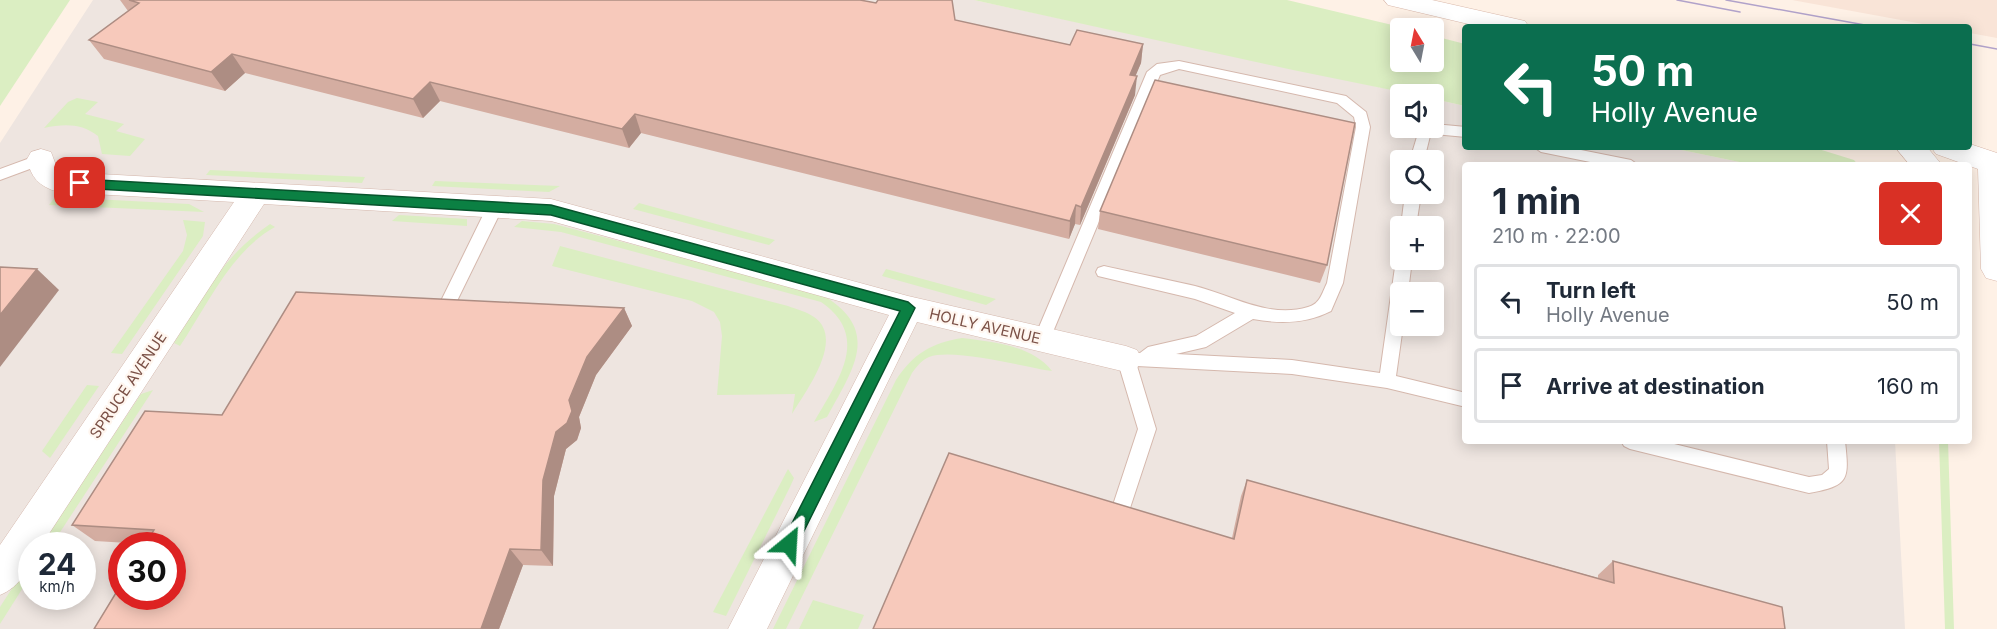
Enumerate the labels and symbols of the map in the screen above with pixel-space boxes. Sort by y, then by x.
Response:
north arrow [1390,18,1444,72]
pin [54,157,105,208]
street label: HOLLY AVENUE [927,304,1043,348]
street label: SPRUCE AVENUE [85,328,171,442]
position arrow [757,512,821,576]
speed limit sign: 30 [108,532,186,610]

